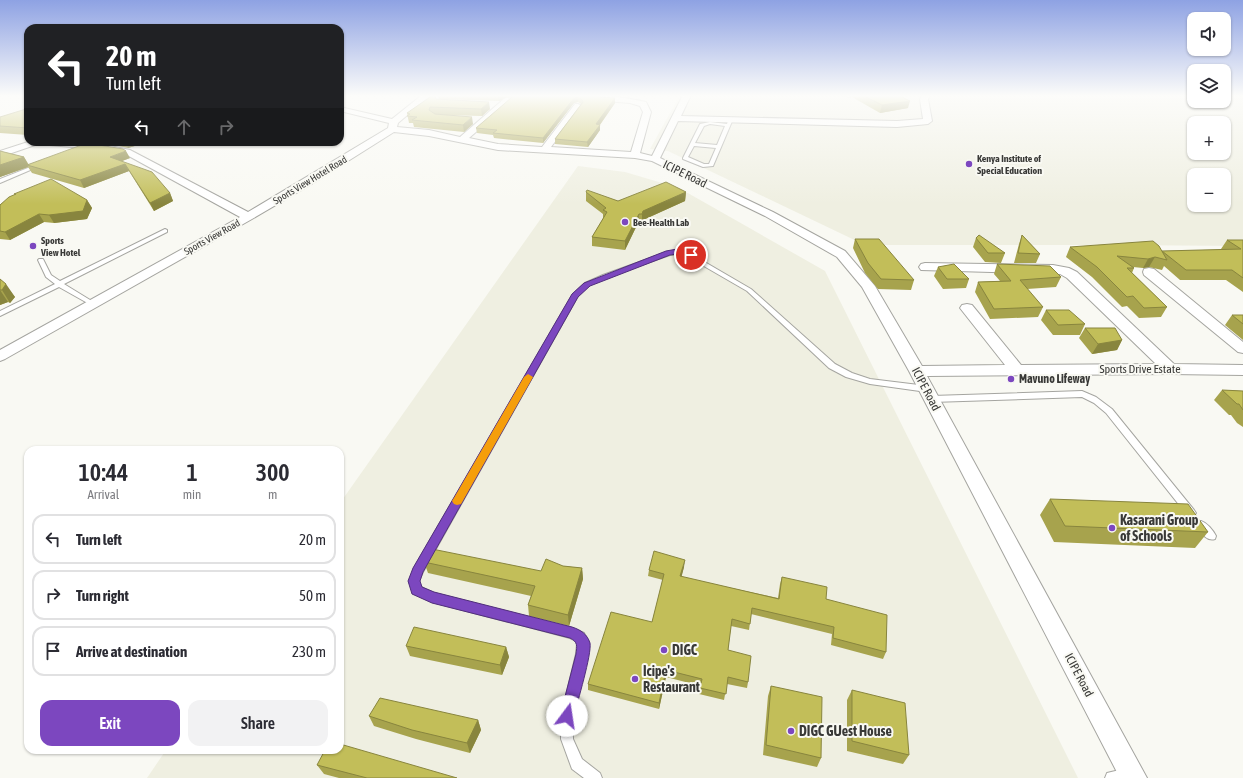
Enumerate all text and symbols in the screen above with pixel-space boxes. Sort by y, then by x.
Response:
map controls [1187,12,1231,212]
button: sound [1187,12,1231,56]
icon: left [40,40,92,92]
text: 20 m [106,40,156,72]
button: layers [1187,64,1231,108]
text: Turn left [106,73,161,94]
icon: left [131,116,153,138]
icon: ahead [173,116,195,138]
icon: right [215,116,237,138]
button: + [1187,116,1231,160]
street label: Sports View Hotel Road [271,153,349,206]
place label: Kenya Institute of Special Education [977,153,1042,176]
street label: ICIPE Road [661,157,709,191]
marker: Kenya Institute of Special Education [964,159,974,169]
button: − [1187,168,1231,212]
street label: Sports View Road [182,217,242,257]
marker: Bee-Health Lab [620,217,630,227]
place label: Bee-Health Lab [633,217,690,228]
place label: Sports View Hotel [40,235,81,258]
pin [674,238,708,272]
marker: Sports View Hotel [28,241,38,251]
icon: arrive [680,244,702,266]
street label: Sports Drive Estate [1099,362,1181,376]
street label: ICIPE Road [909,365,943,413]
place label: Mavuno Lifeway [1019,372,1090,386]
marker: Mavuno Lifeway [1006,374,1016,384]
text: 10:44 [78,459,128,486]
text: 1 [186,459,198,486]
text: 300 [256,459,290,486]
text: Arrival [87,487,119,502]
text: min [183,487,201,502]
text: m [268,487,277,502]
place label: Kasarani Group of Schools [1120,512,1199,544]
marker: Kasarani Group of Schools [1107,523,1117,533]
icon: left [42,528,64,550]
text: Turn left [76,531,122,548]
text: 20 m [299,531,326,548]
icon: right [42,584,64,606]
text: Turn right [76,587,129,604]
text: 50 m [299,587,326,604]
icon: arrive [42,640,64,662]
place label: DIGC [672,642,698,658]
text: Arrive at destination [76,643,187,660]
text: 230 m [292,643,326,660]
marker: DIGC [659,645,669,655]
street label: ICIPE Road [1062,651,1096,699]
place label: Icipe's Restaurant [643,663,700,695]
marker: Icipe's Restaurant [630,674,640,684]
position arrow [546,695,588,737]
button: Exit [40,700,180,746]
button: Share [188,700,328,746]
place label: DIGC GUest House [799,723,892,739]
marker: DIGC GUest House [786,726,796,736]

